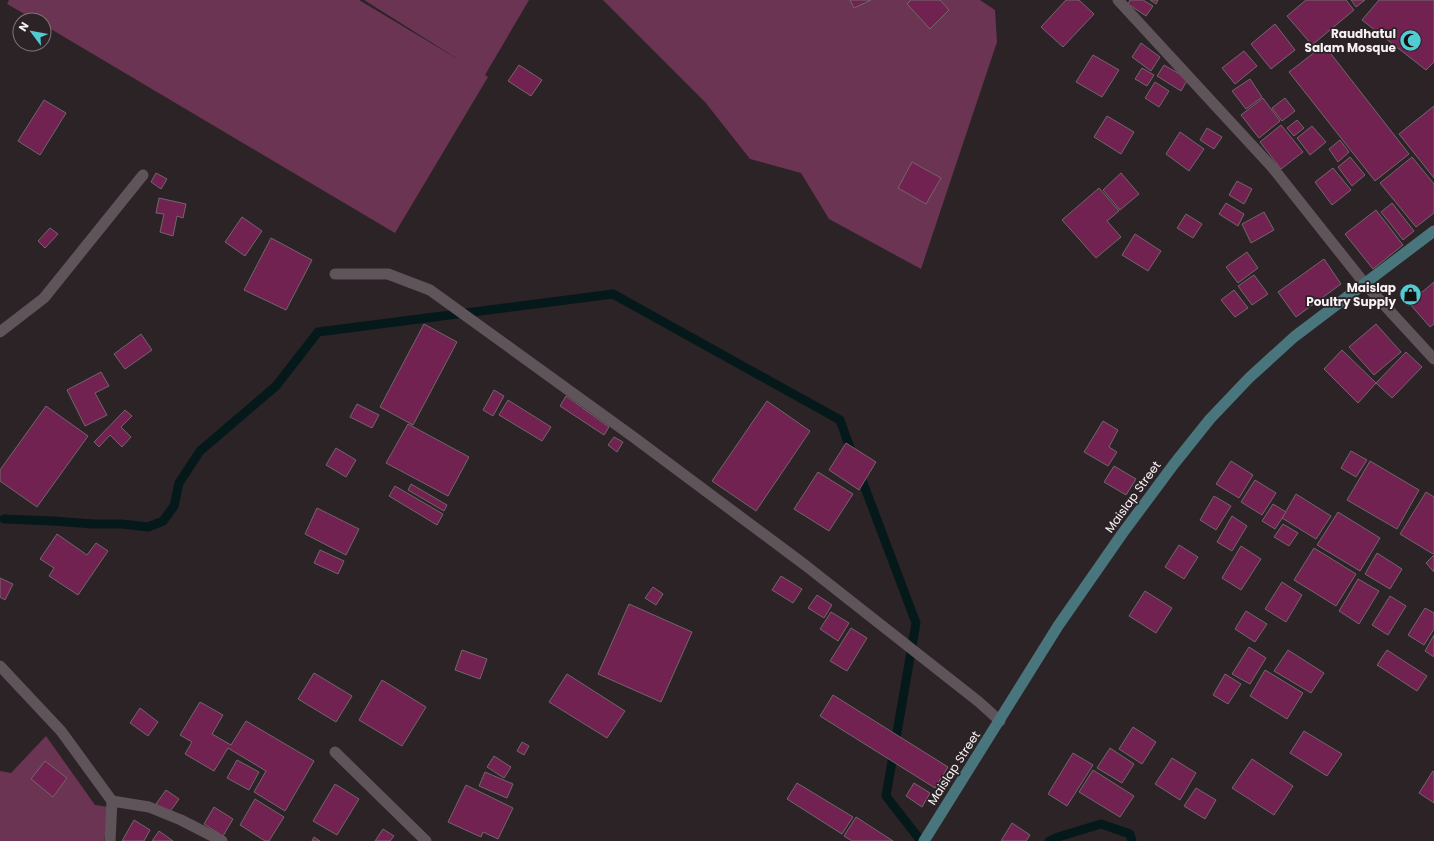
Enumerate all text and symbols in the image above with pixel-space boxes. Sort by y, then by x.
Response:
north arrow [12,12,52,52]
text: N [15,19,32,34]
place label: Raudhatul Salam Mosque [1305,25,1397,56]
mosque icon: Raudhatul Salam Mosque [1398,28,1424,54]
place label: Maislap Poultry Supply [1306,279,1396,310]
shop icon: Maislap Poultry Supply [1398,282,1424,308]
street label: Maislap Street [1101,457,1165,536]
street label: Maislap Street [923,727,984,808]

